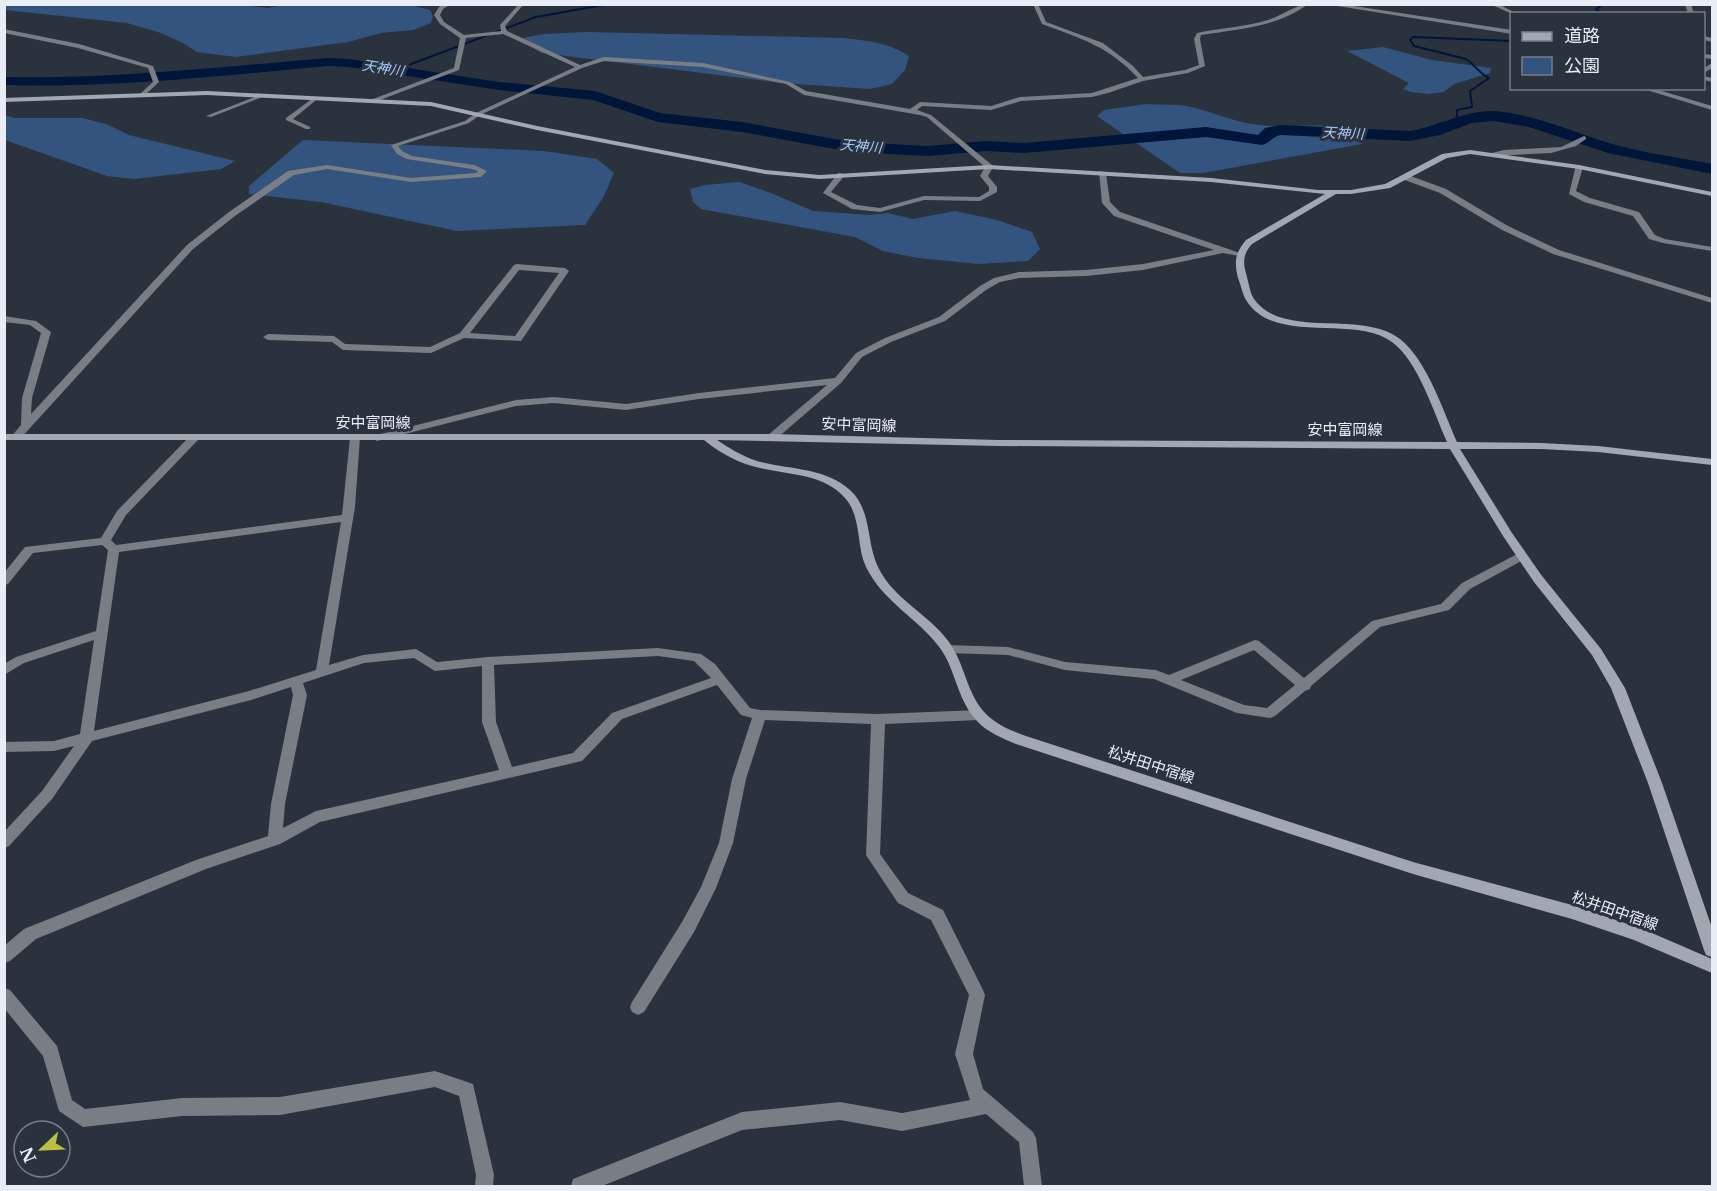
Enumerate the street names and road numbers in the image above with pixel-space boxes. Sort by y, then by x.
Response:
street label: 安中富岡線 [335,413,411,432]
street label: 安中富岡線 [821,414,897,435]
street label: 安中富岡線 [1307,420,1383,439]
street label: 松井田中宿線 [1105,742,1197,787]
street label: 松井田中宿線 [1570,887,1661,934]

